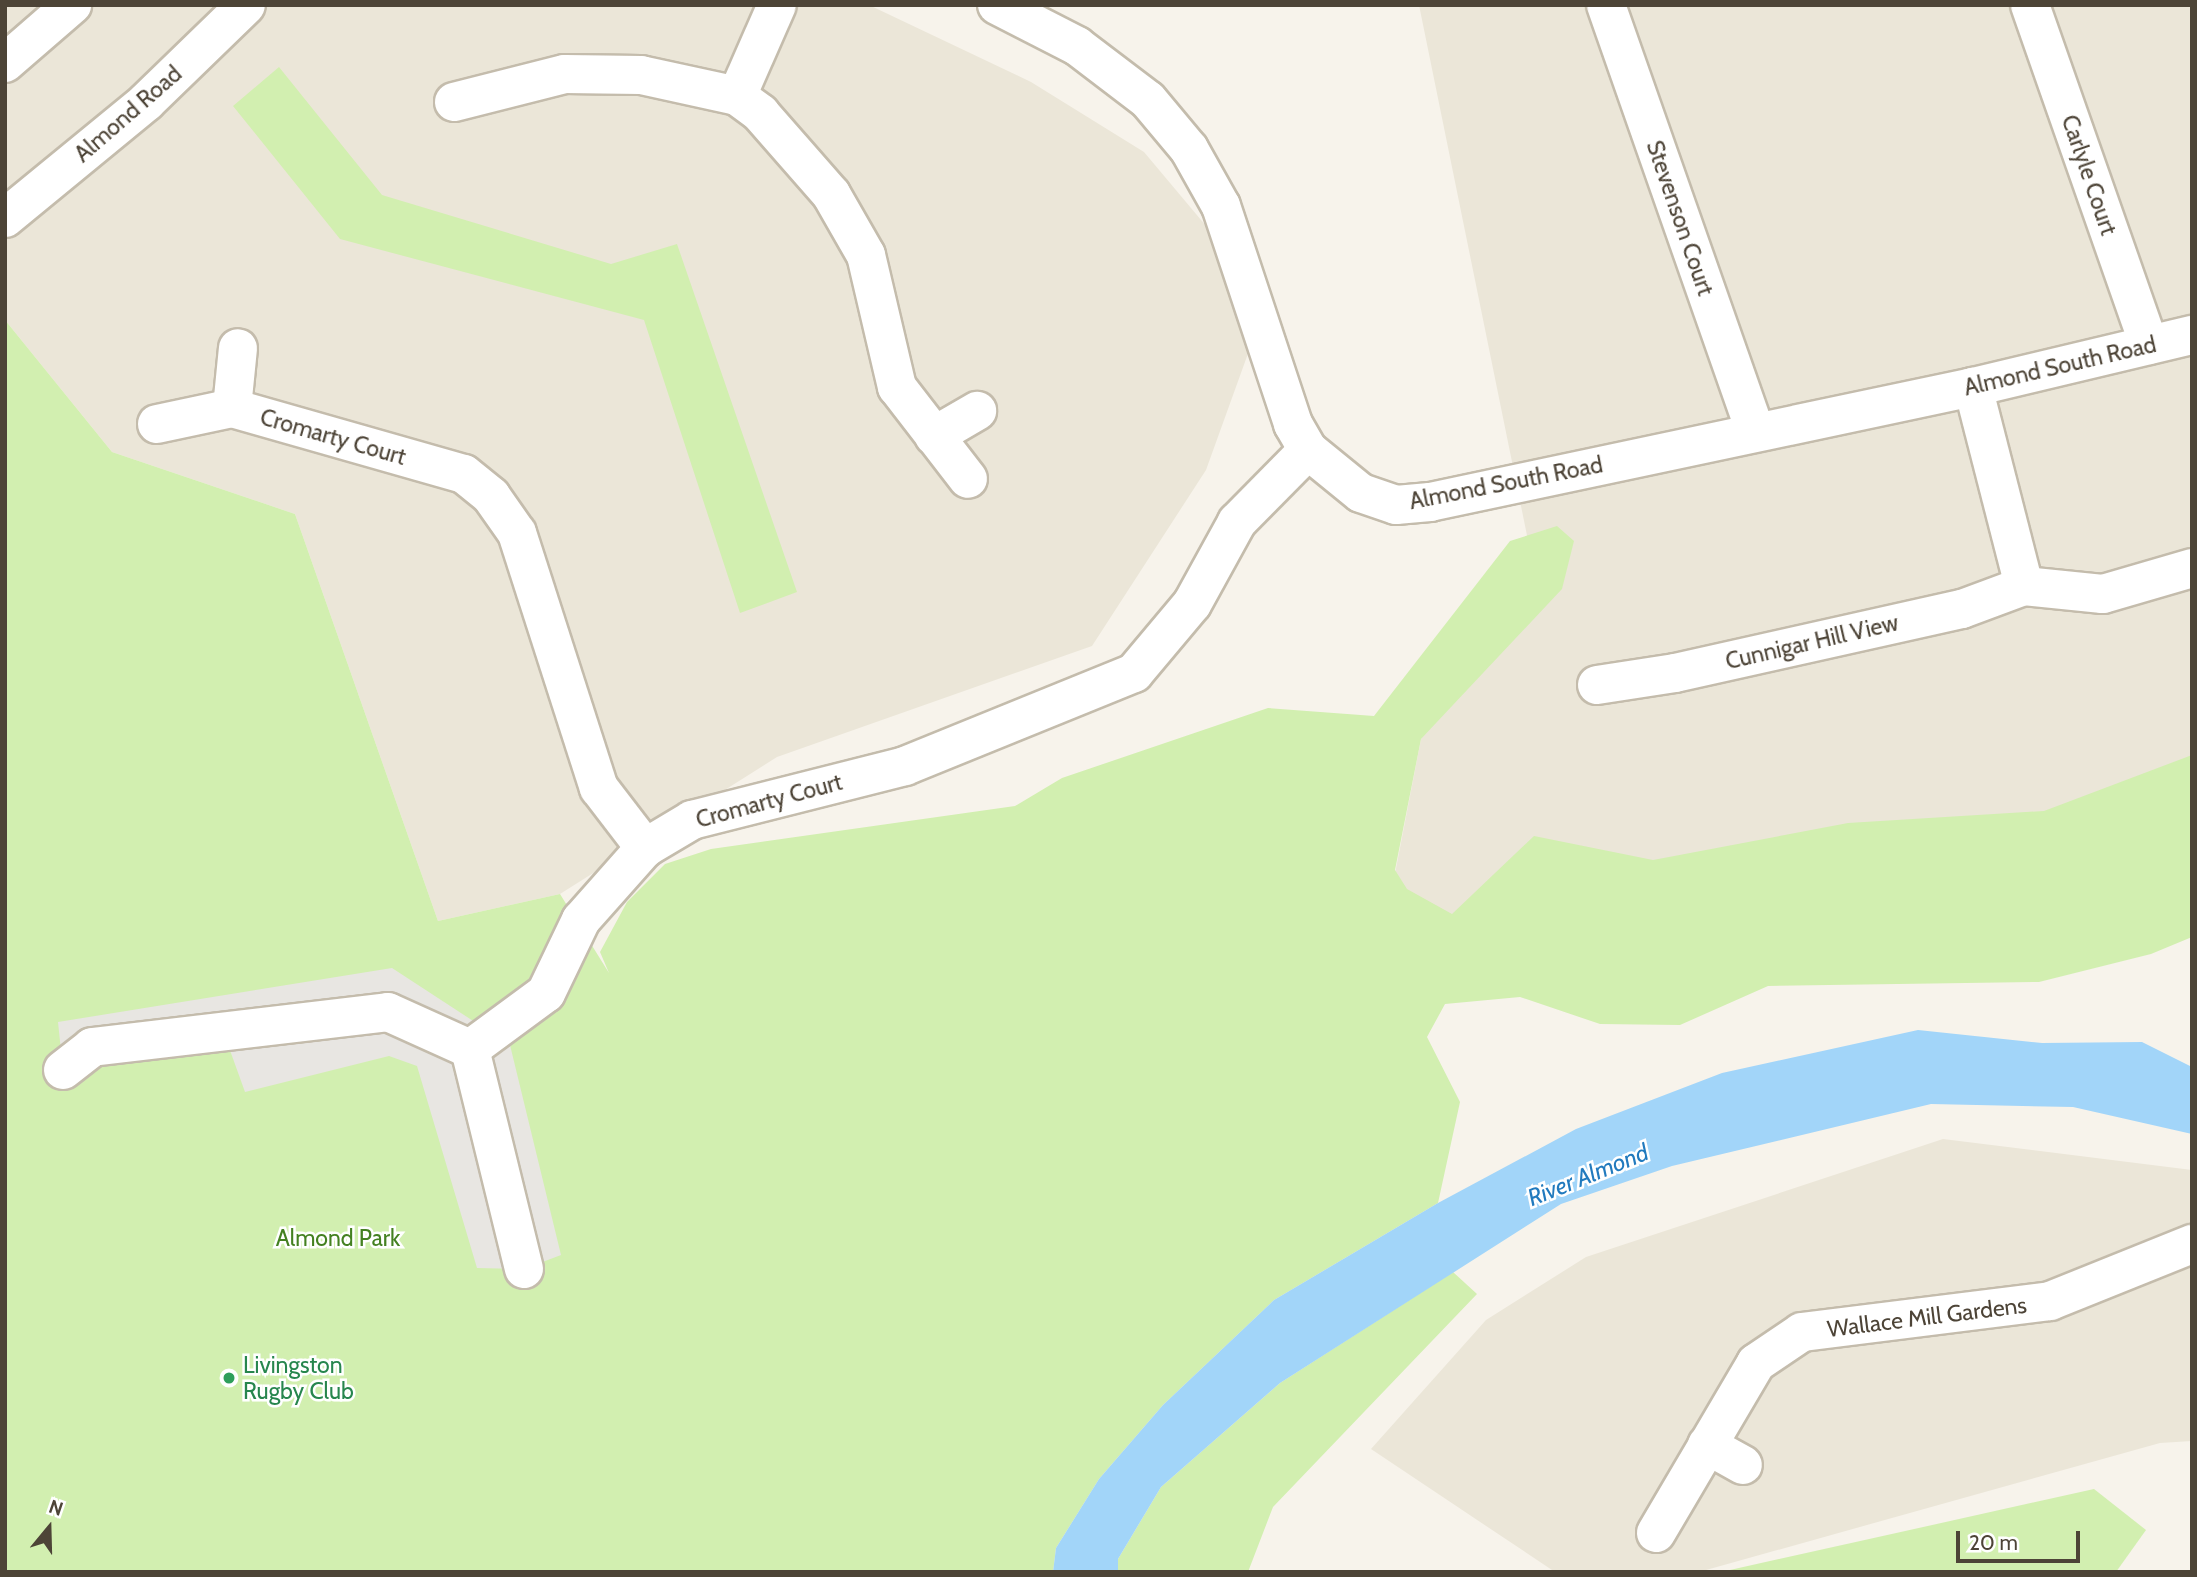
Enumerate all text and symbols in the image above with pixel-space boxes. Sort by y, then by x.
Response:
street label: Almond Road [69,60,187,168]
street label: Carlyle Court [2056,111,2122,239]
street label: Stevenson Court [1641,137,1719,299]
street label: Almond South Road [1961,330,2159,402]
street label: Cromarty Court [257,403,409,471]
street label: Almond South Road [1407,451,1605,515]
street label: Cunnigar Hill View [1723,609,1901,675]
street label: Cromarty Court [693,768,845,834]
water label: River Almond [1523,1138,1653,1212]
park label: Almond Park [276,1224,400,1252]
street label: Wallace Mill Gardens [1826,1291,2028,1343]
place label: Livingston Rugby Club [243,1351,354,1405]
marker: Livingston Rugby Club [221,1370,237,1386]
north arrow [14,1493,84,1563]
text: N [46,1495,66,1521]
scale bar [1959,1518,2083,1562]
text: 20 m [1969,1530,2018,1555]

